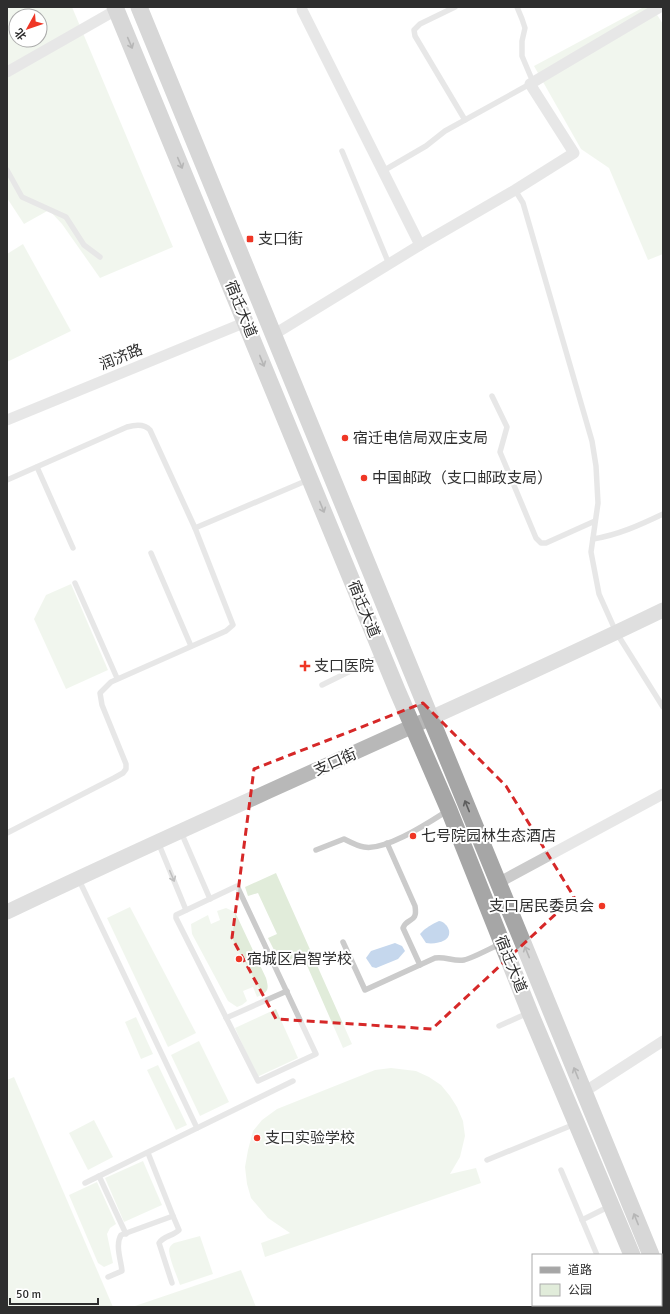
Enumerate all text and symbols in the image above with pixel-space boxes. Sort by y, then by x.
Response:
north arrow [8,8,48,48]
text: 北 [12,26,29,42]
one-way arrow [126,37,134,49]
one-way arrow [176,157,184,169]
place label: 支口街 [258,230,303,248]
marker: 支口街 [245,234,255,244]
street label: 宿迁大道 [221,278,261,340]
street label: 润济路 [97,340,145,374]
one-way arrow [258,354,266,366]
place label: 宿迁电信局双庄支局 [353,429,488,447]
marker: 宿迁电信局双庄支局 [340,433,350,443]
place label: 中国邮政（支口邮政支局） [372,469,552,487]
marker: 中国邮政（支口邮政支局） [359,473,369,483]
one-way arrow [318,500,326,512]
street label: 宿迁大道 [344,578,384,640]
place label: 支口医院 [314,657,374,675]
marker: 支口医院 [299,660,311,672]
street label: 支口街 [311,745,359,779]
one-way arrow [462,801,470,813]
place label: 七号院园林生态酒店 [421,827,556,845]
marker: 七号院园林生态酒店 [408,831,418,841]
one-way arrow [169,870,176,882]
place label: 支口居民委员会 [489,897,594,915]
marker: 支口居民委员会 [597,901,607,911]
street label: 宿迁大道 [491,933,531,995]
one-way arrow [522,947,530,959]
place label: 宿城区启智学校 [247,950,352,968]
marker: 宿城区启智学校 [234,954,244,964]
one-way arrow [571,1067,579,1079]
place label: 支口实验学校 [265,1129,355,1147]
marker: 支口实验学校 [252,1133,262,1143]
one-way arrow [632,1213,639,1225]
legend [532,1254,662,1306]
text: 道路 [568,1263,592,1278]
scale bar [10,1280,98,1306]
text: 公园 [568,1283,592,1298]
text: 50 m [16,1287,41,1302]

